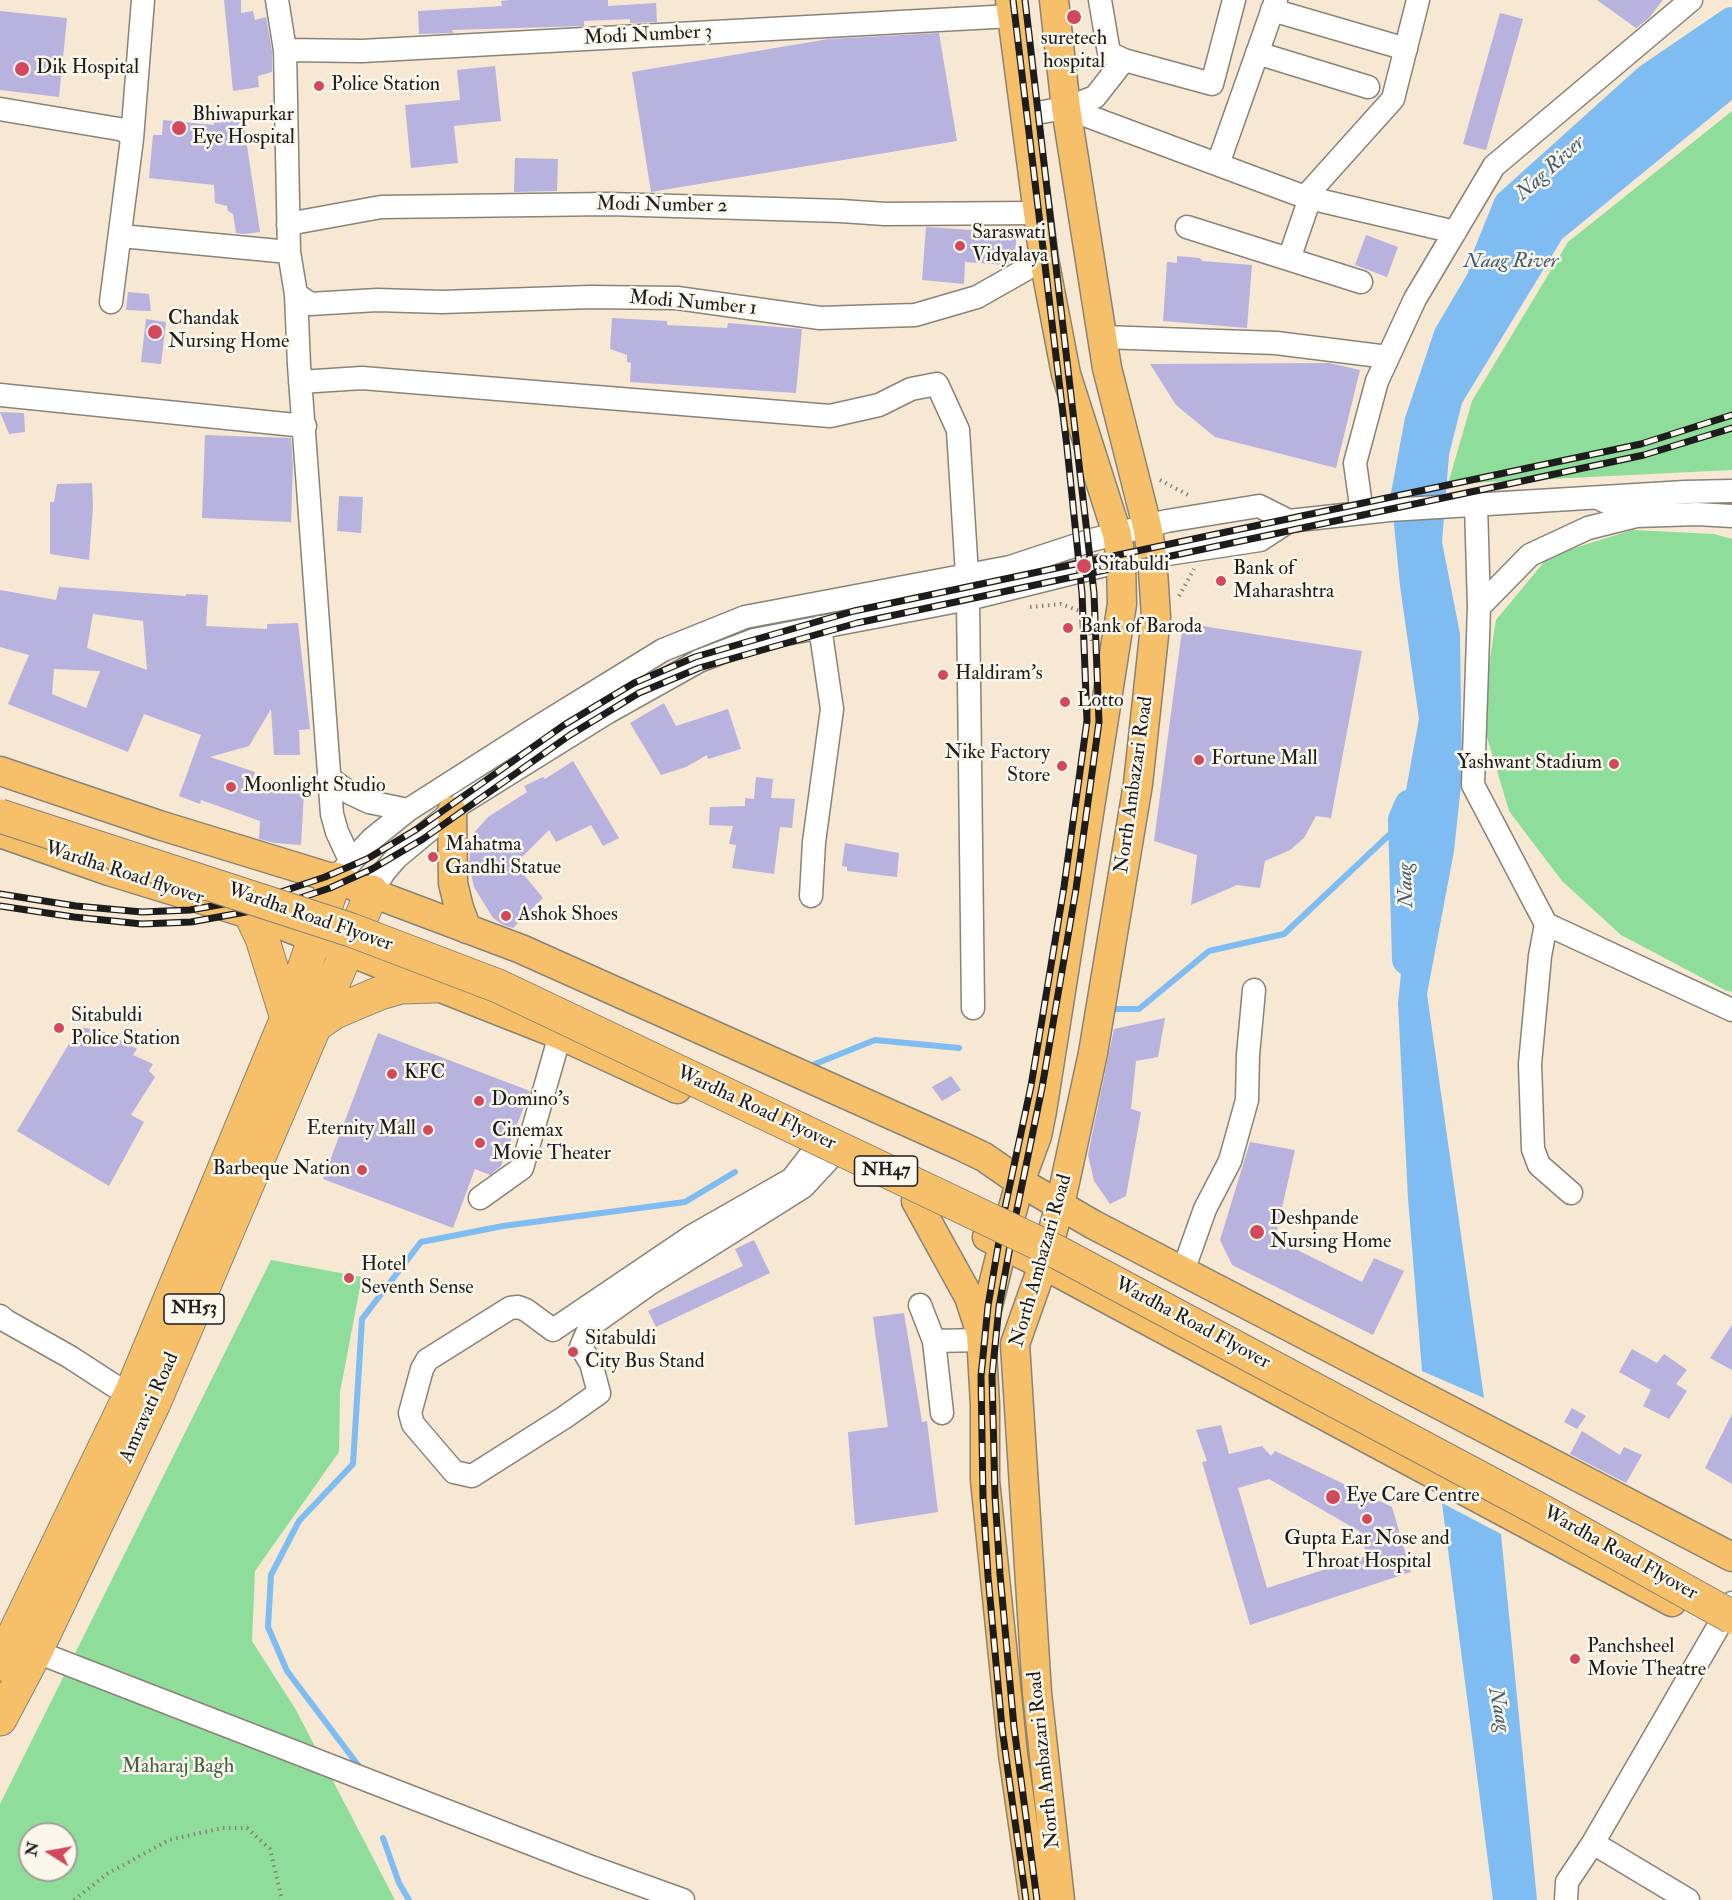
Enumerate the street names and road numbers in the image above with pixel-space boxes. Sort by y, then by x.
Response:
street label: Modi Number 3 [583,21,713,51]
street label: Modi Number 2 [596,193,728,219]
street label: Modi Number 1 [628,286,758,322]
street label: North Ambazari Road [1111,695,1159,875]
street label: Wardha Road flyover [41,837,207,911]
street label: Wardha Road Flyover [224,879,396,957]
street label: Wardha Road Flyover [673,1062,839,1156]
road number: NH47 [854,1156,918,1186]
street label: North Ambazari Road [1006,1172,1078,1350]
street label: Wardha Road Flyover [1110,1273,1274,1375]
road number: NH53 [164,1294,224,1324]
street label: Amravati Road [115,1349,185,1467]
street label: Wardha Road Flyover [1539,1502,1701,1606]
street label: North Ambazari Road [1024,1670,1066,1850]

